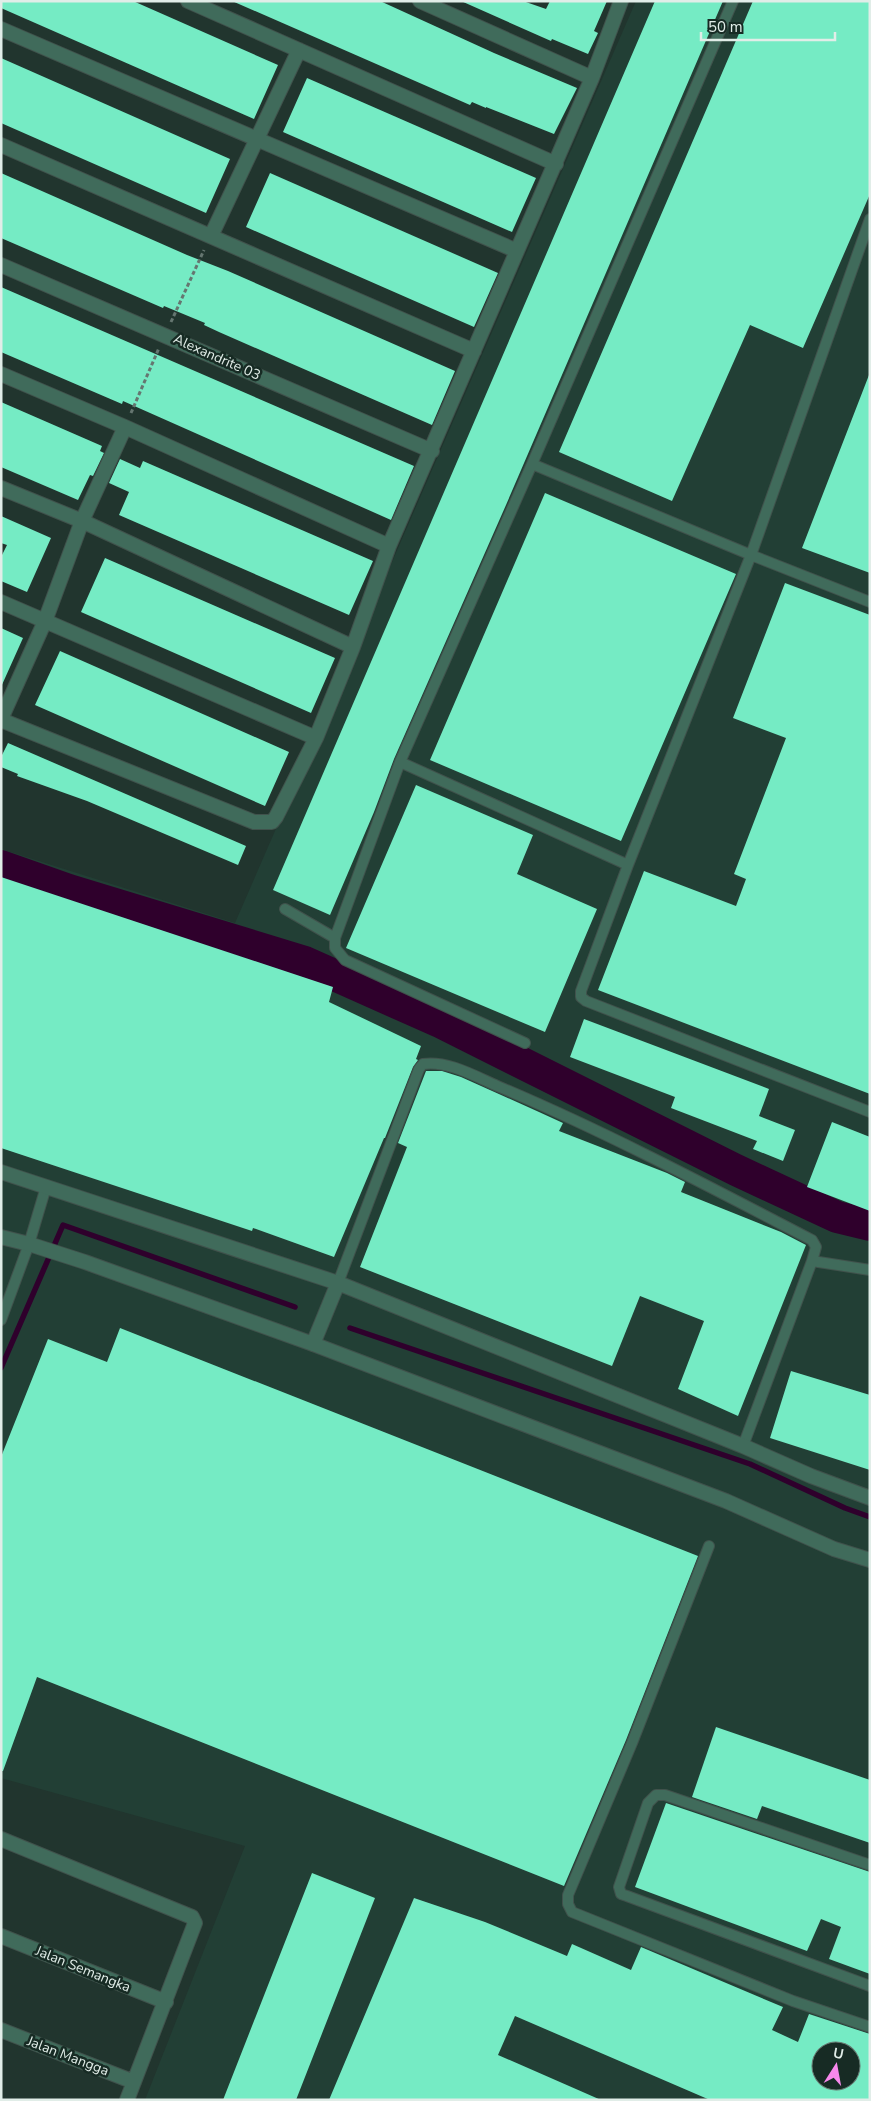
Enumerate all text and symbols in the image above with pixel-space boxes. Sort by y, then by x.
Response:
scale bar [701,10,835,42]
text: 50 m [708,17,743,37]
street label: Alexandrite 03 [170,329,264,385]
street label: Jalan Semangka [32,1941,133,1997]
street label: Jalan Mangga [23,2031,112,2080]
north arrow [811,2041,861,2091]
text: U [831,2043,845,2064]

